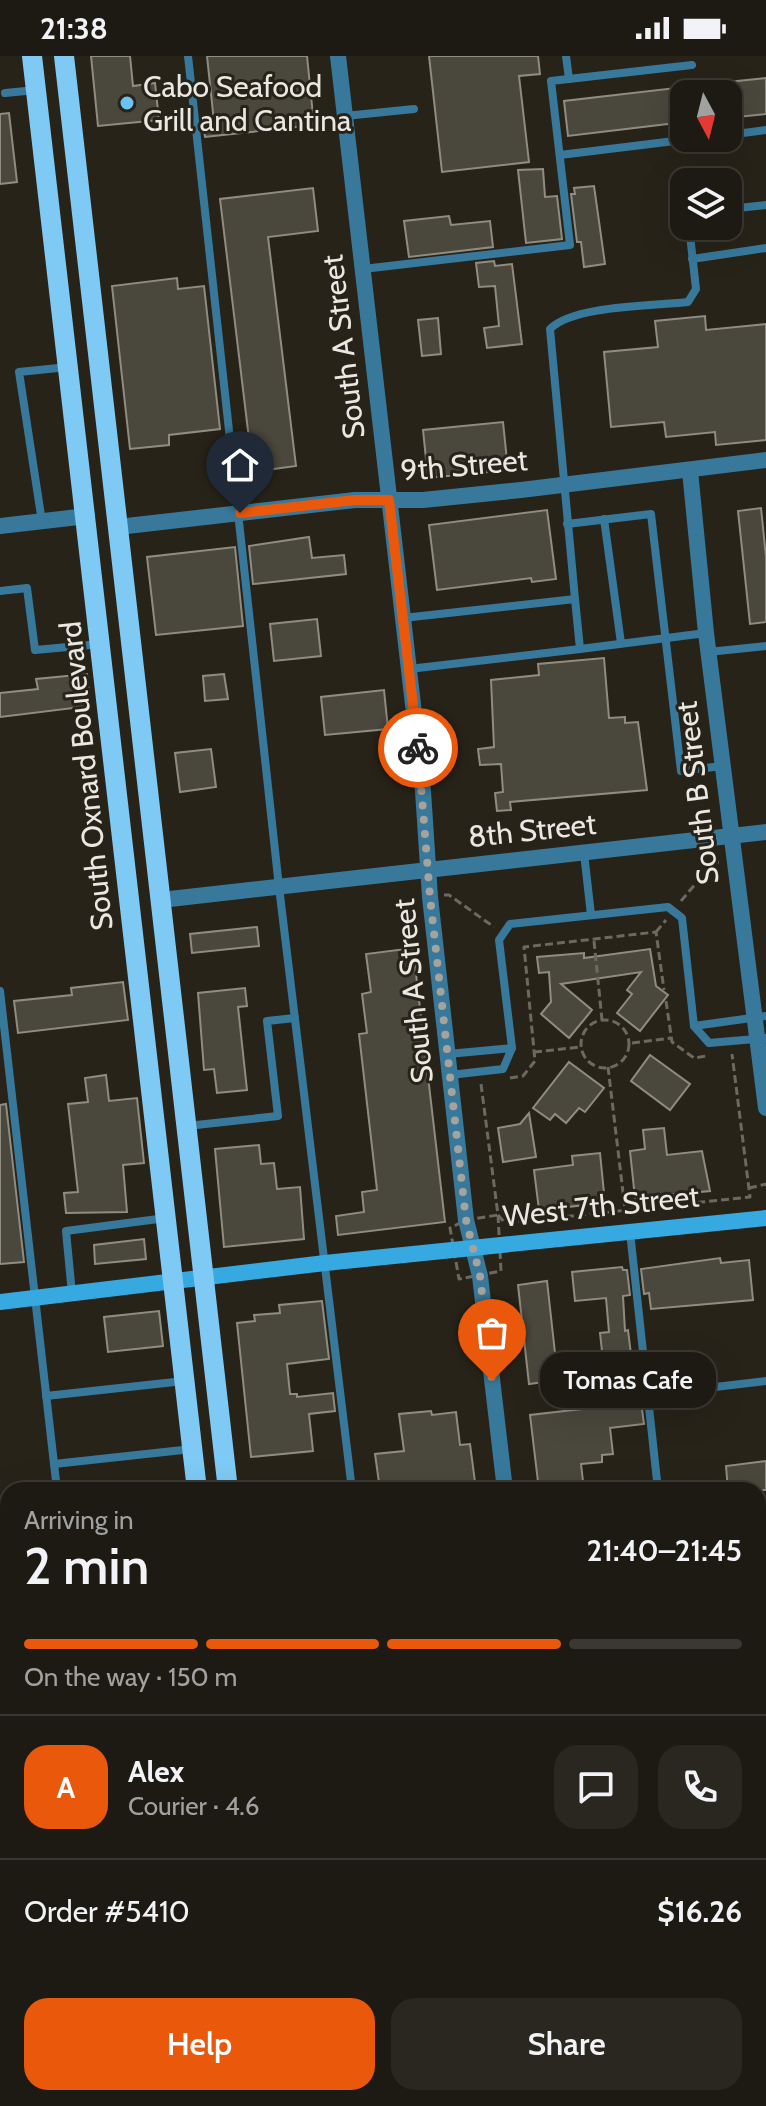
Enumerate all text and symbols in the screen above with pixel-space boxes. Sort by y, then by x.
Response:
text: 21:38 [40,10,108,47]
place label: Cabo Seafood Grill and Cantina [143,68,352,139]
north arrow [670,80,742,152]
map controls [670,80,742,240]
marker: Cabo Seafood Grill and Cantina [118,94,136,112]
button: layers [670,168,742,240]
street label: South A Street [313,253,373,441]
pin [206,431,274,513]
street label: 9th Street [399,441,529,489]
icon: home [218,443,262,487]
street label: South Oxnard Boulevard [51,620,121,932]
street label: South B Street [667,699,727,887]
courier [378,708,458,788]
icon: bike [396,726,440,770]
street label: 8th Street [466,805,598,855]
street label: South A Street [385,897,441,1085]
street label: West 7th Street [501,1177,701,1235]
pin [458,1299,526,1381]
icon: bag [470,1311,514,1355]
callout: Tomas Cafe [540,1353,716,1409]
text: Tomas Cafe [563,1364,693,1396]
text: Arriving in [24,1504,134,1536]
text: 21:40–21:45 [586,1532,742,1569]
text: 2 min [24,1534,149,1597]
text: On the way · 150 m [24,1661,237,1693]
button: chat [554,1745,638,1829]
button: phone [658,1745,742,1829]
text: Alex [128,1753,184,1790]
text: A [57,1769,75,1806]
text: Courier · 4.6 [128,1790,260,1822]
text: Order #5410 [24,1893,190,1930]
text: $16.26 [657,1893,742,1930]
button: Help [24,1998,375,2090]
button: Share [391,1998,742,2090]

